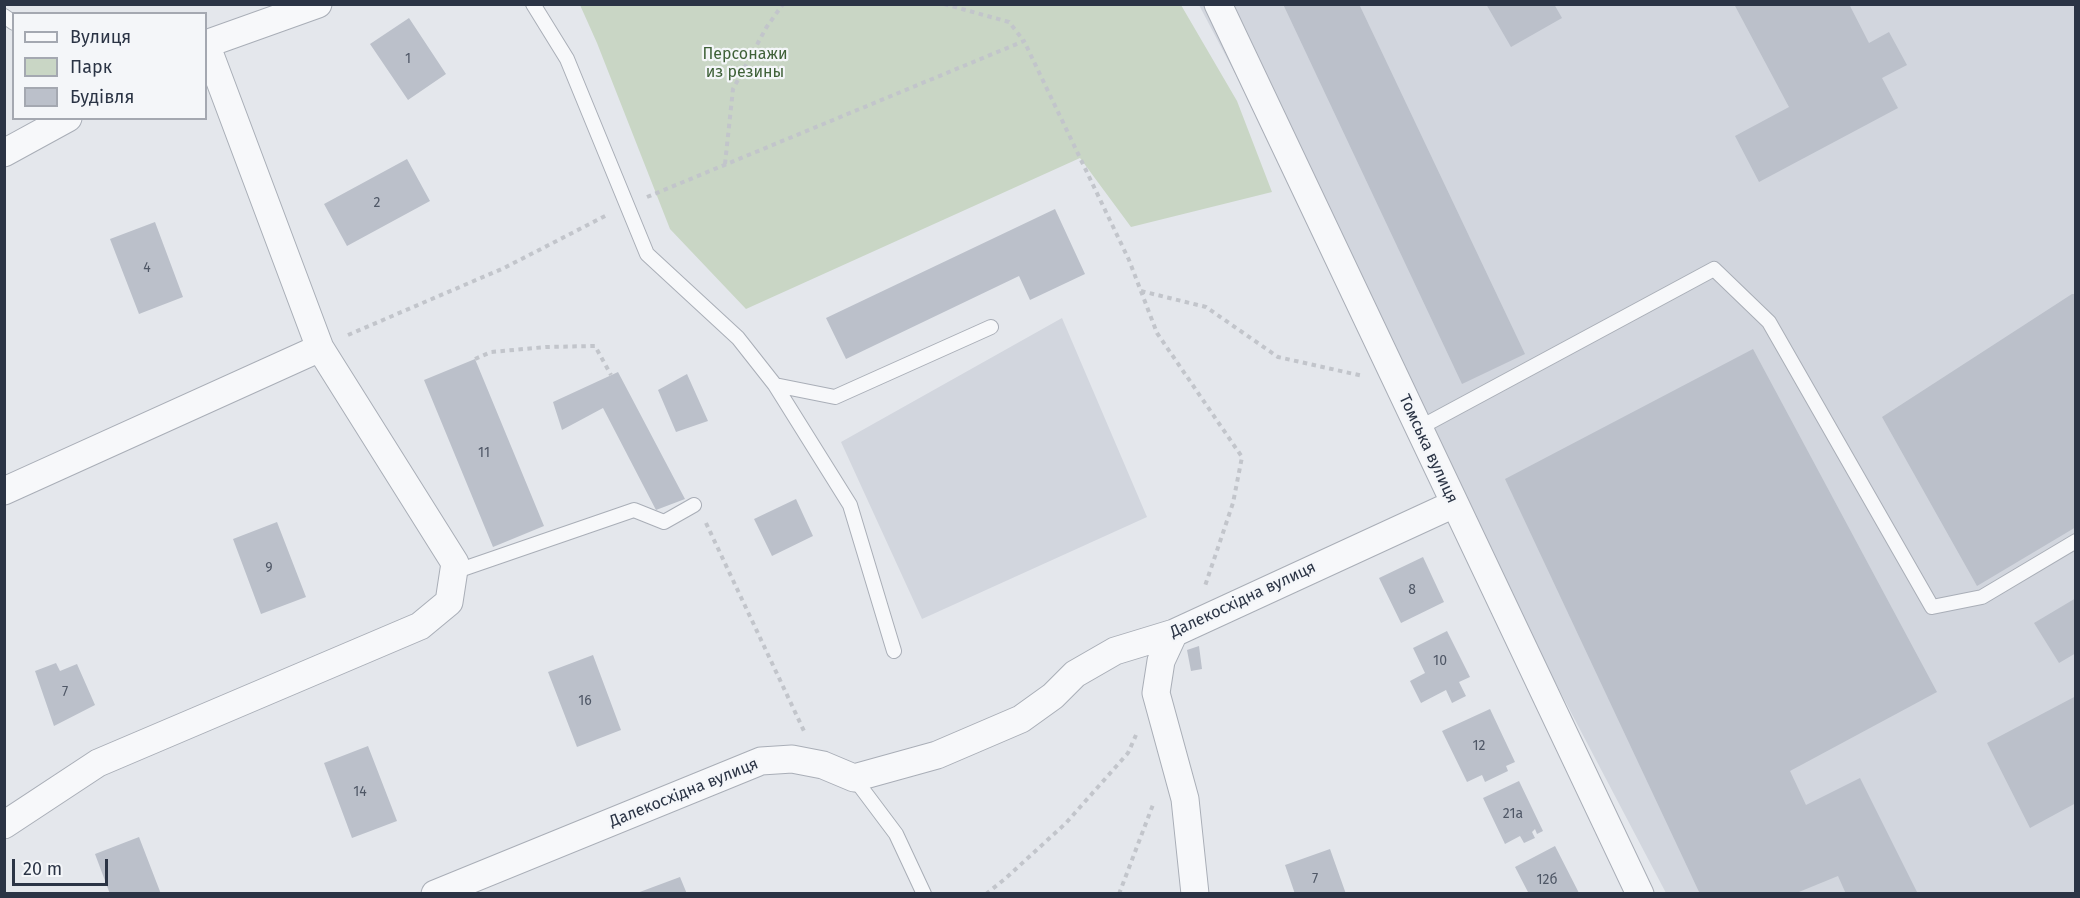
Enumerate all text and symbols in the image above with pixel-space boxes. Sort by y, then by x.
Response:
legend [12,12,207,120]
text: Вулиця [70,26,131,48]
park label: Персонажи из резины [703,45,787,83]
house number: 1 [405,51,411,67]
text: Парк [70,56,112,78]
text: Будівля [70,86,134,108]
house number: 2 [374,195,380,211]
house number: 4 [143,260,151,276]
street label: Томська вулиця [1394,392,1462,506]
house number: 11 [478,445,490,461]
street label: Далекосхідна вулиця [1167,558,1319,642]
house number: 9 [265,560,273,576]
house number: 8 [1408,582,1416,598]
house number: 10 [1433,653,1447,669]
house number: 7 [62,684,68,700]
house number: 16 [578,693,592,709]
house number: 12 [1473,738,1485,754]
street label: Далекосхідна вулиця [607,754,761,832]
house number: 14 [353,784,367,800]
house number: 21а [1503,806,1523,822]
scale bar [15,847,111,885]
text: 20 m [23,858,62,880]
house number: 7 [1312,871,1318,887]
house number: 12б [1536,872,1558,888]

